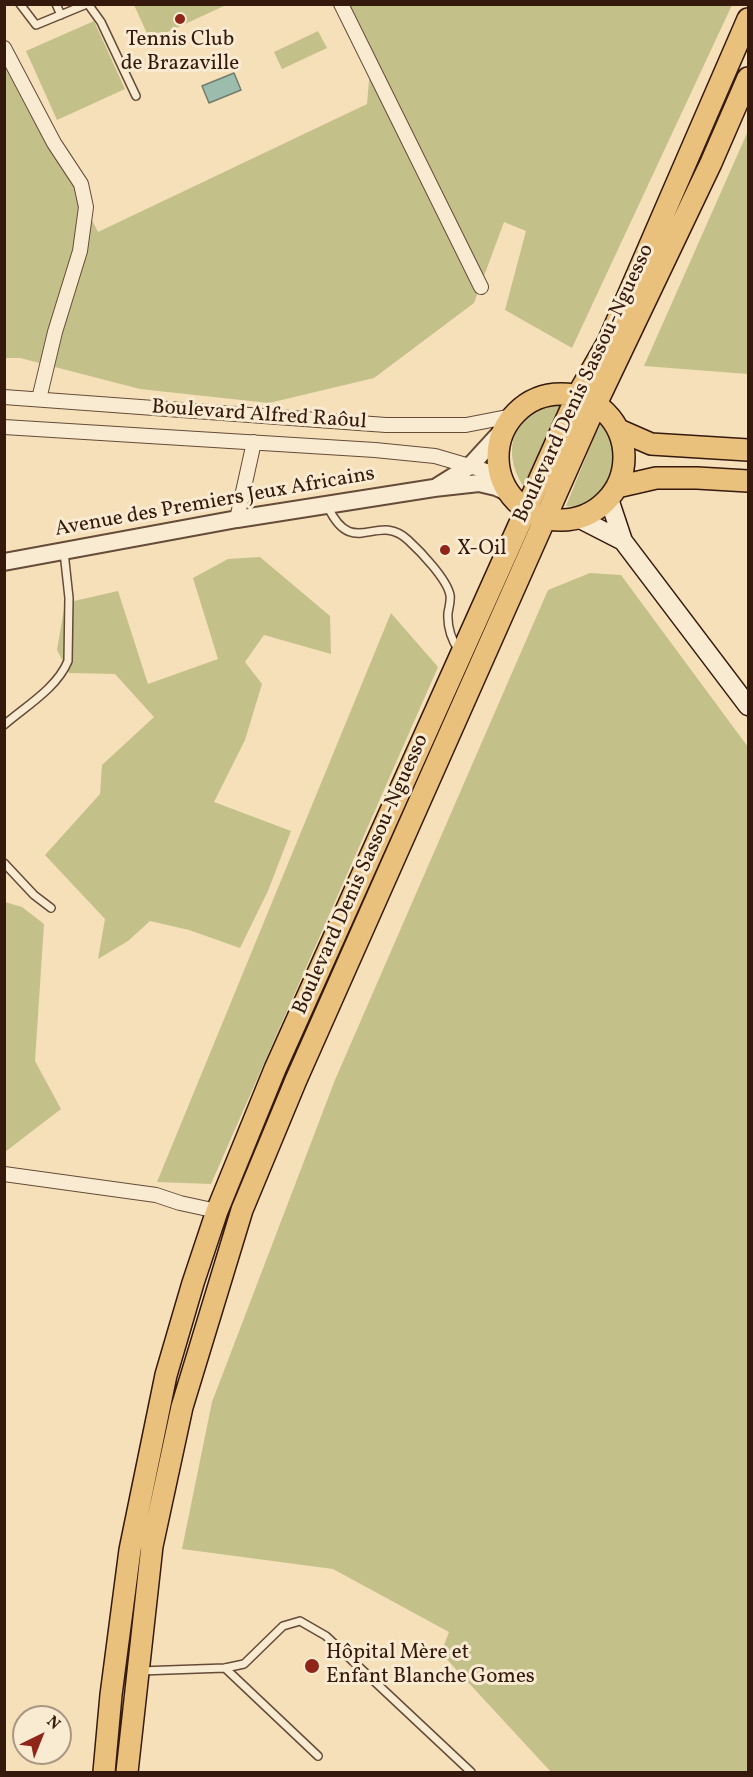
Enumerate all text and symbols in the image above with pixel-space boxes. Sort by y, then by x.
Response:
marker: Tennis Club de Brazaville [173,12,187,26]
place label: Tennis Club de Brazaville [121,28,239,78]
street label: Boulevard Denis Sassou-Nguesso [509,241,661,527]
street label: Boulevard Alfred Raôul [151,396,367,436]
street label: Avenue des Premiers Jeux Africains [53,462,377,544]
place label: X-Oil [457,537,506,563]
marker: X-Oil [438,543,452,557]
street label: Boulevard Denis Sassou-Nguesso [289,731,435,1019]
place label: Hôpital Mère et Enfant Blanche Gomes [326,1641,535,1691]
marker: Hôpital Mère et Enfant Blanche Gomes [303,1657,321,1675]
north arrow [12,1705,72,1765]
text: N [41,1711,65,1735]

